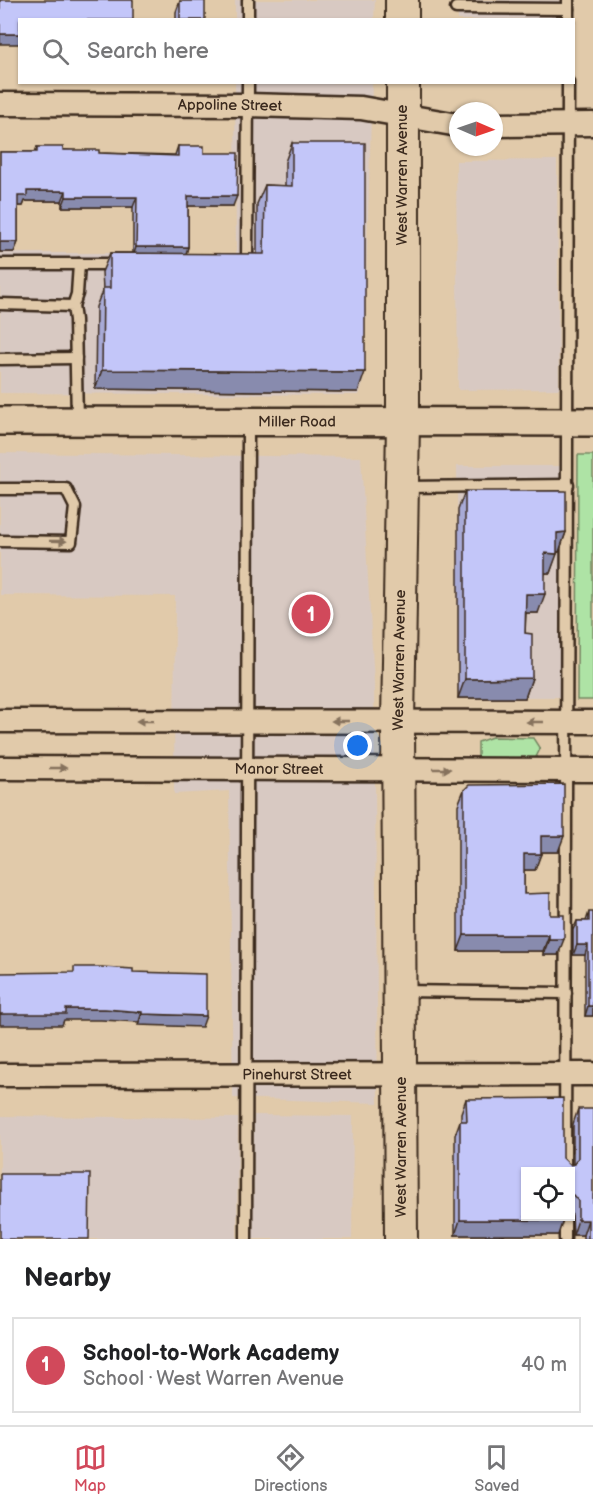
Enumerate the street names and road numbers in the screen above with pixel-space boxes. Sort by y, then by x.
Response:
street label: Appoline Street [178,96,283,116]
street label: West Warren Avenue [393,105,412,245]
street label: Miller Road [258,412,336,432]
street label: West Warren Avenue [389,589,410,731]
street label: Manor Street [235,760,324,779]
street label: Pinehurst Street [242,1065,352,1085]
street label: West Warren Avenue [392,1077,411,1217]

